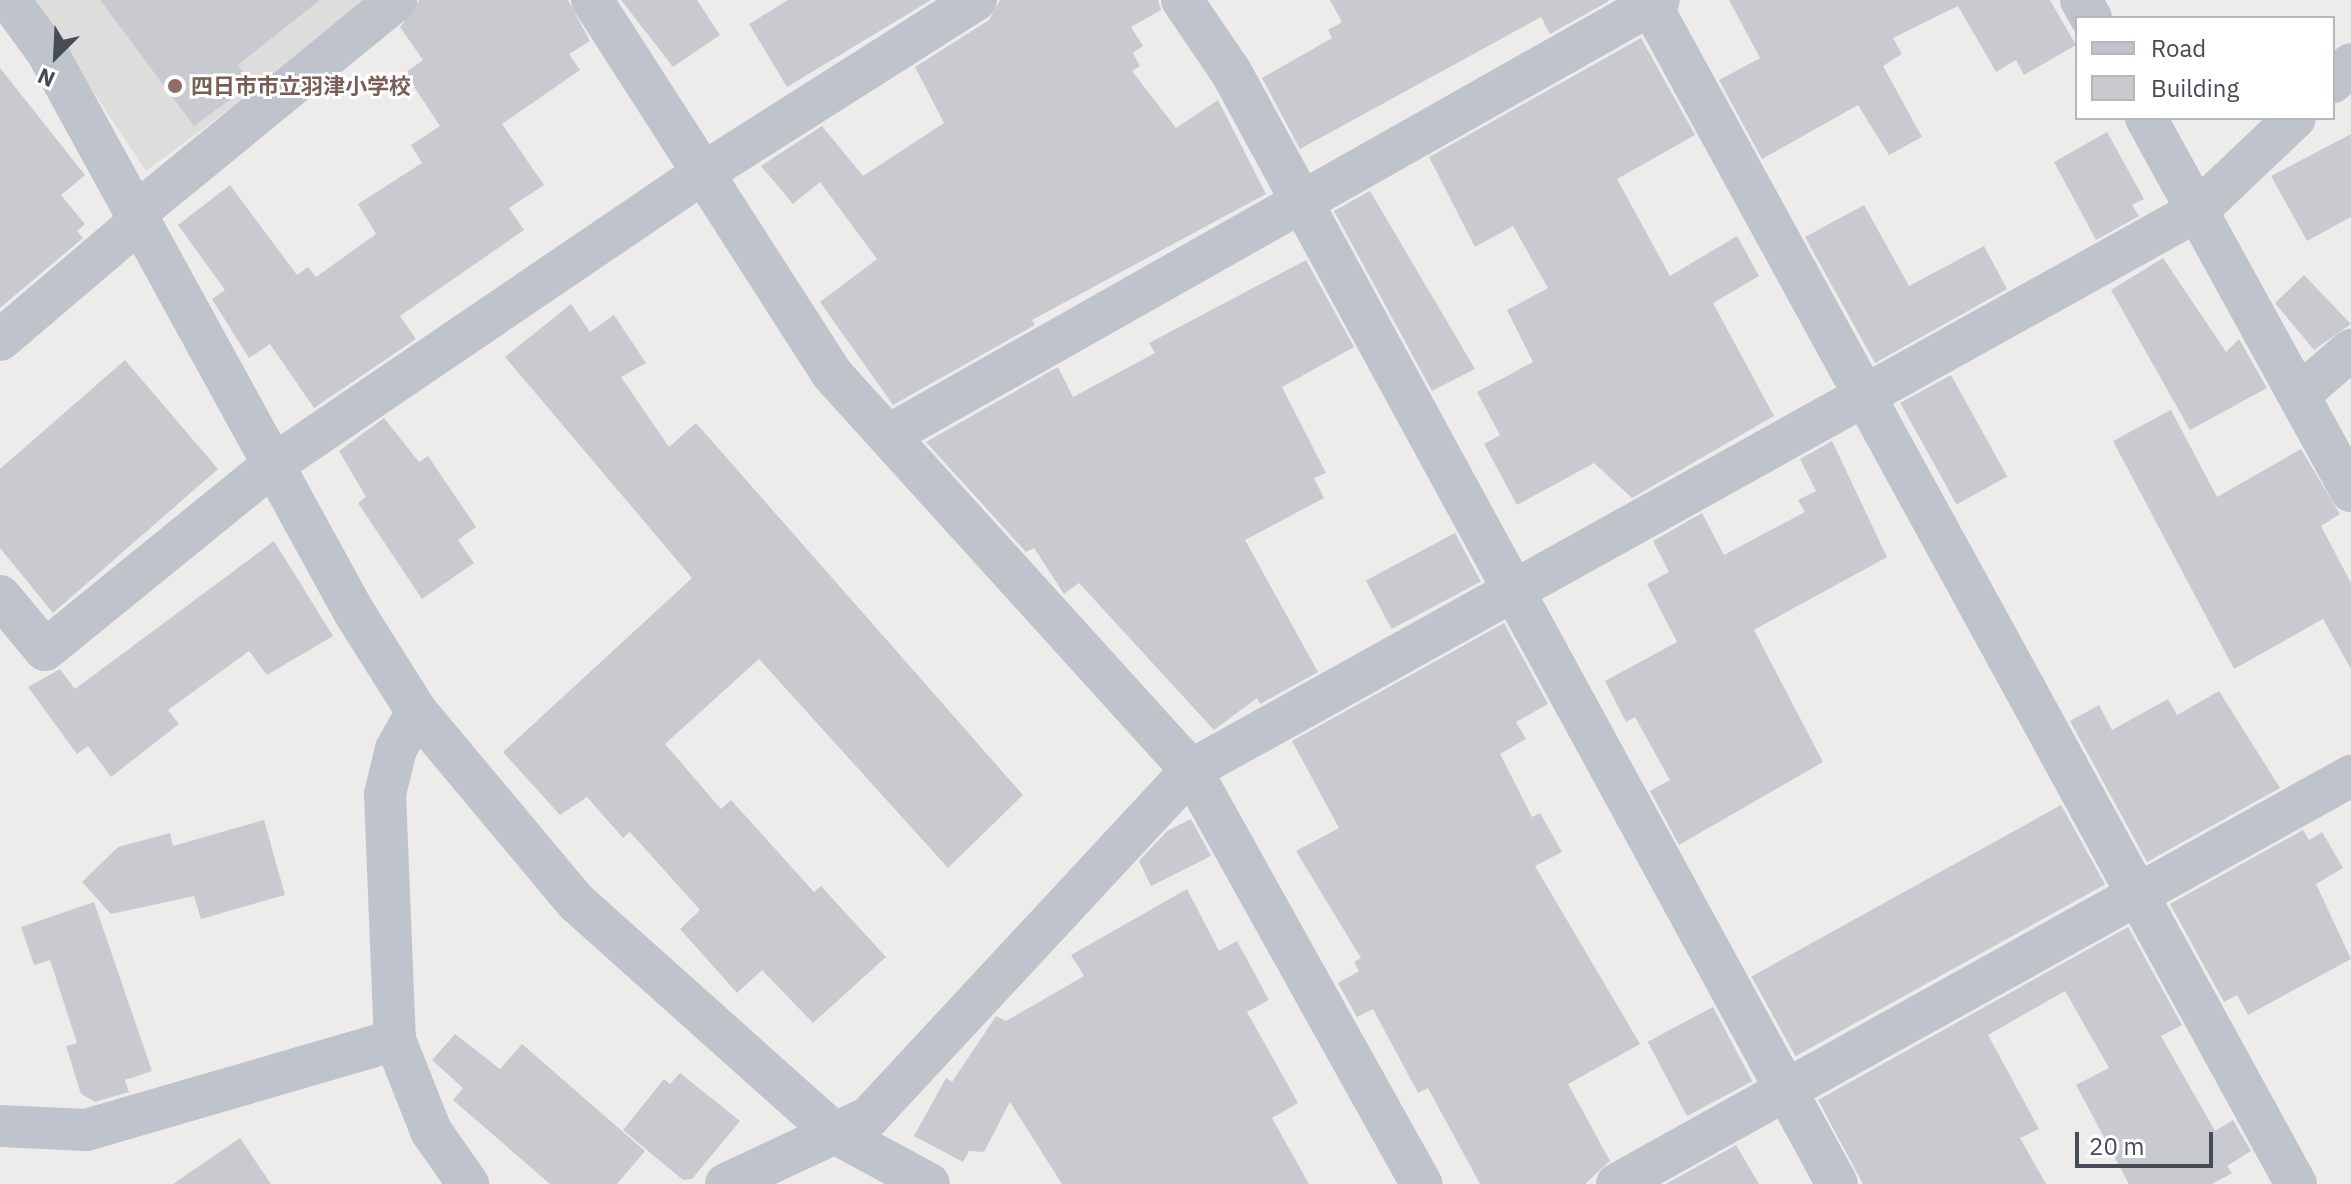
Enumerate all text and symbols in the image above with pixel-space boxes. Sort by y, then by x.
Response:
north arrow [16,16,96,96]
legend [2075,16,2335,120]
text: Road [2151,32,2206,64]
text: N [33,62,59,95]
text: Building [2151,72,2239,104]
place label: 四日市市立羽津小学校 [191,73,411,99]
marker: 四日市市立羽津小学校 [166,77,184,95]
scale bar [2079,1116,2217,1166]
text: 20 m [2089,1130,2144,1162]

